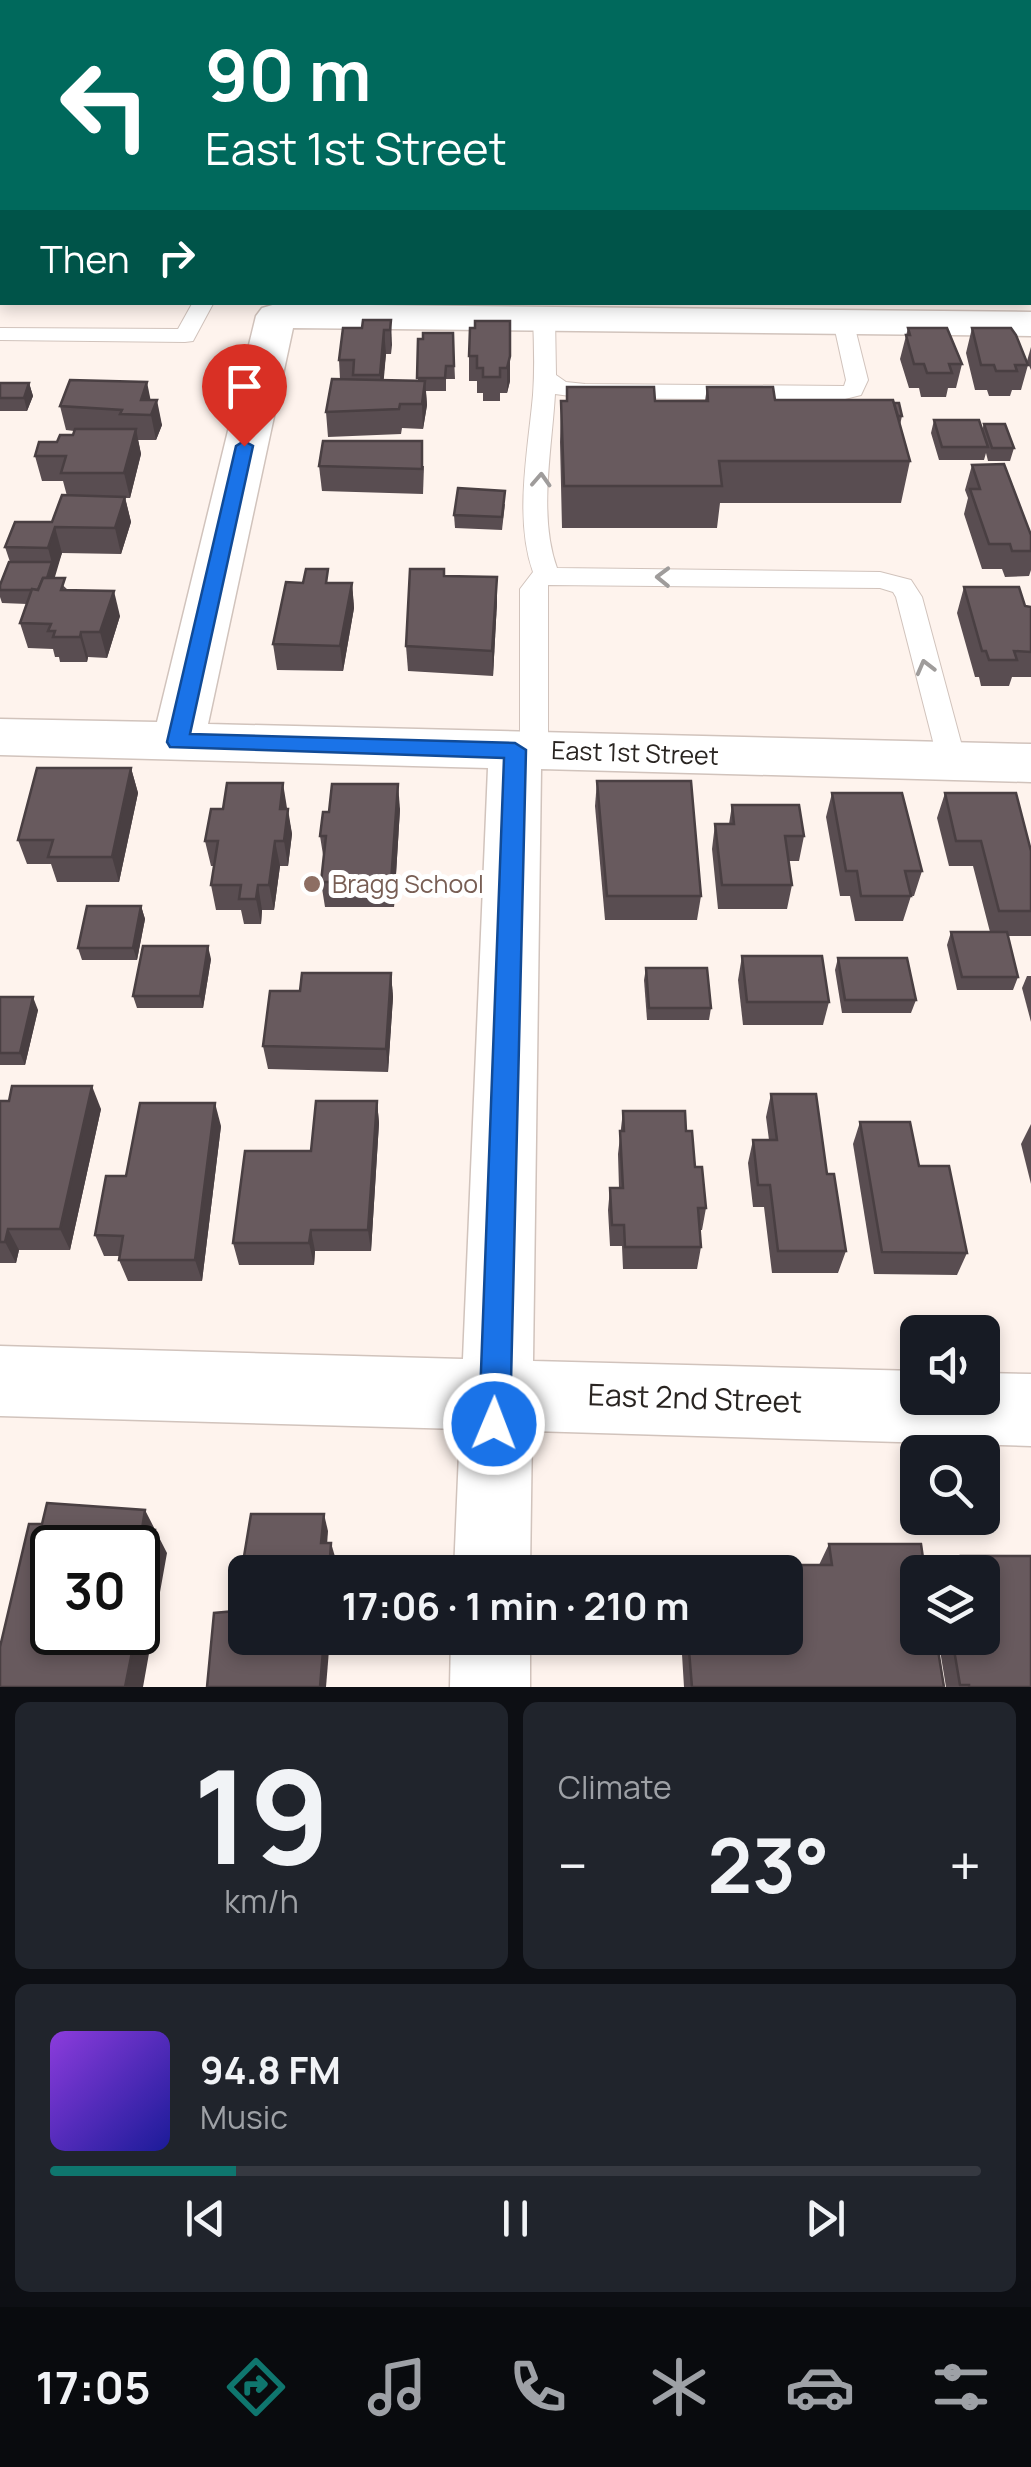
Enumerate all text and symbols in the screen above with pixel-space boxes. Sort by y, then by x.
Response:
text: 90 m [205,26,372,122]
icon: left [40,40,170,170]
text: East 1st Street [205,117,507,179]
icon: right [149,230,204,285]
text: Then [40,232,129,284]
pin [202,344,287,447]
icon: arrive [217,359,272,414]
one-way arrow [530,472,551,488]
one-way arrow [654,567,670,588]
one-way arrow [916,659,937,676]
street label: East 1st Street [551,732,719,773]
place label: Bragg School [332,866,484,901]
marker: Bragg School [301,873,323,895]
map controls [900,1315,1000,1655]
button: sound [900,1315,1000,1415]
position arrow [442,1372,546,1476]
street label: East 2nd Street [587,1373,803,1422]
button: search [900,1435,1000,1535]
speed limit sign: 30 [30,1525,160,1655]
button: layers [900,1555,1000,1655]
text: 17:06 · 1 min · 210 m [341,1579,690,1631]
text: 19 [193,1725,330,1903]
text: Climate [558,1765,672,1809]
text: 23° [707,1813,830,1916]
text: − [558,1827,588,1903]
text: + [949,1827,981,1903]
text: km/h [224,1879,299,1923]
text: 94.8 FM [200,2043,341,2095]
text: Music [200,2095,288,2139]
icon: previous [178,2191,233,2246]
icon: pause [488,2191,543,2246]
icon: next [798,2191,853,2246]
icon: directions [221,2352,291,2422]
icon: music [362,2352,432,2422]
icon: phone [503,2352,573,2422]
icon: climate [644,2352,714,2422]
icon: car [785,2352,855,2422]
icon: filters [926,2352,996,2422]
text: 17:05 [35,2356,151,2418]

